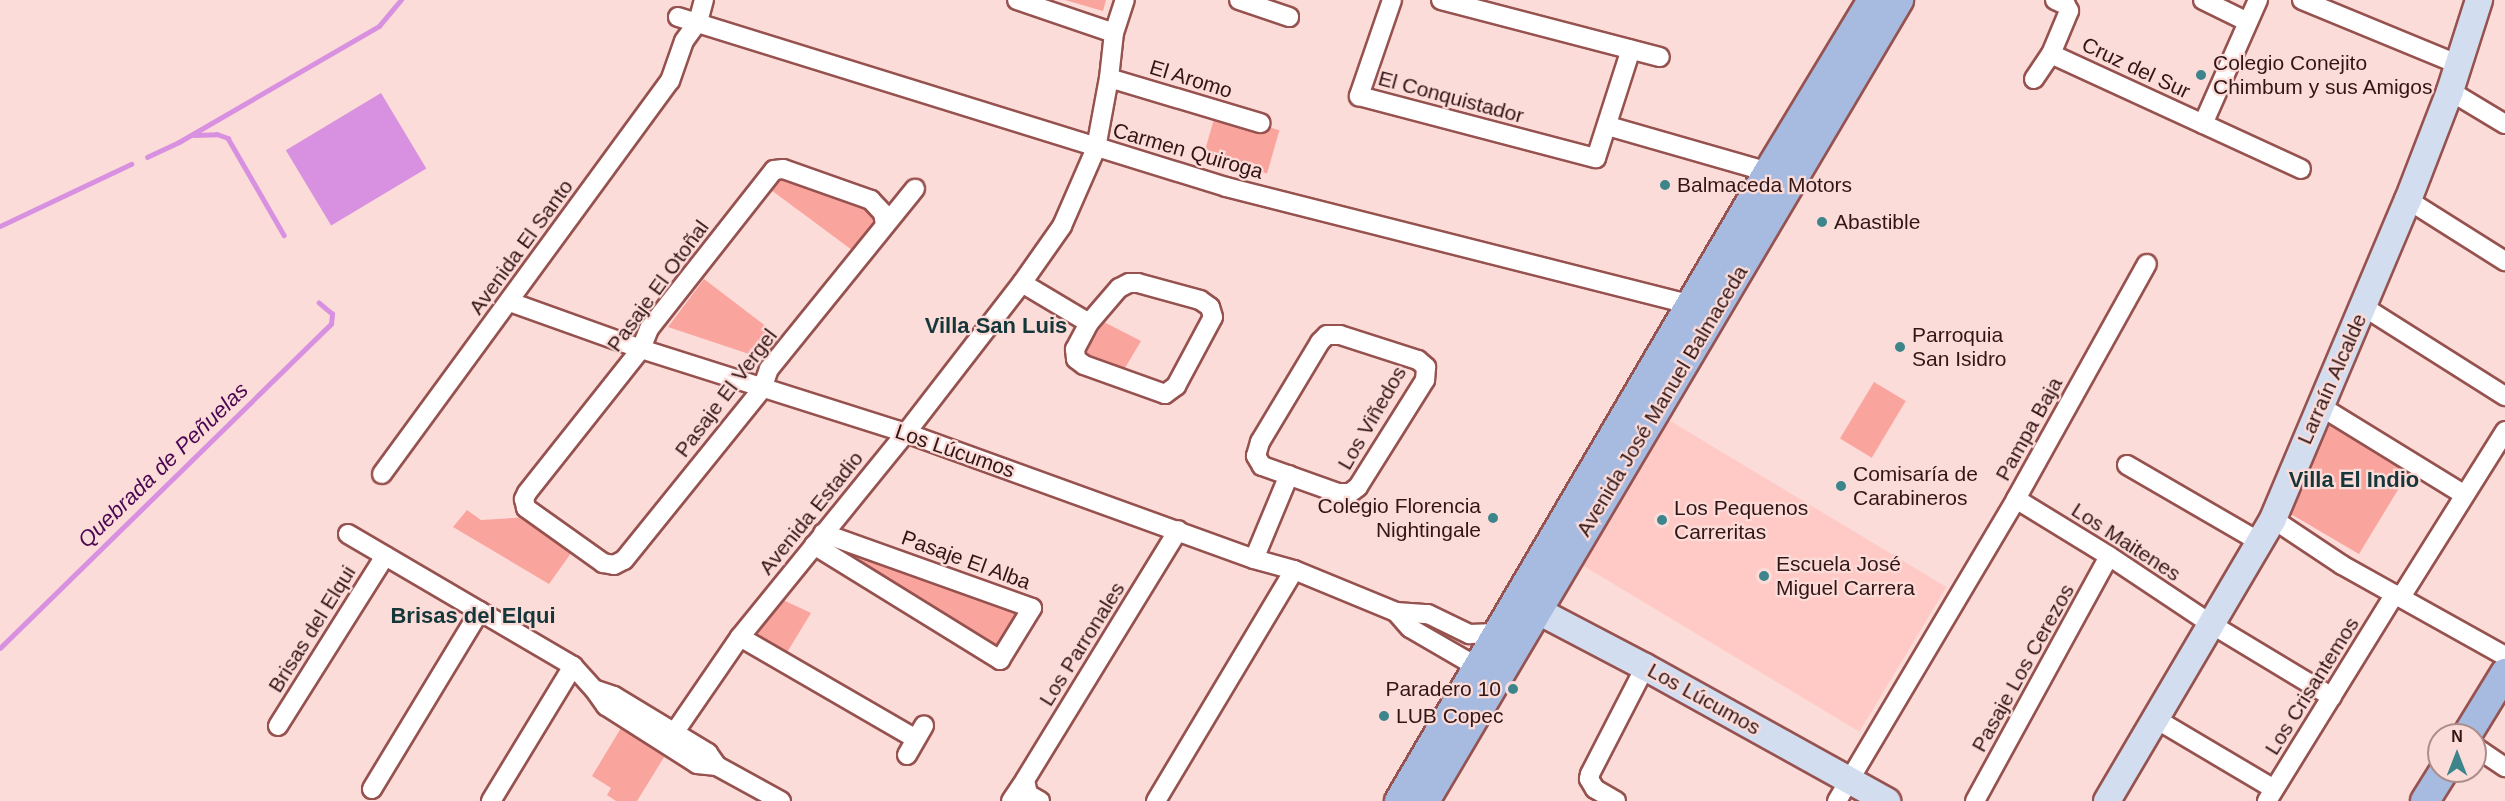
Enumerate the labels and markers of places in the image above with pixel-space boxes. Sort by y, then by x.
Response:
place label: Colegio Conejito Chimbum y sus Amigos [2213,50,2434,100]
marker: Colegio Conejito Chimbum y sus Amigos [2194,68,2208,82]
place label: Balmaceda Motors [1677,172,1852,198]
marker: Balmaceda Motors [1658,178,1672,192]
place label: Abastible [1834,209,1920,235]
marker: Abastible [1815,215,1829,229]
place label: Parroquia San Isidro [1912,322,2007,372]
marker: Parroquia San Isidro [1893,340,1907,354]
place label: Comisaría de Carabineros [1853,461,1978,511]
marker: Comisaría de Carabineros [1834,479,1848,493]
place label: Colegio Florencia Nightingale [1318,493,1481,543]
place label: Los Pequenos Carreritas [1674,495,1808,545]
marker: Colegio Florencia Nightingale [1486,511,1500,525]
marker: Los Pequenos Carreritas [1655,513,1669,527]
place label: Escuela José Miguel Carrera [1776,551,1915,601]
marker: Escuela José Miguel Carrera [1757,569,1771,583]
place label: Paradero 10 [1385,676,1501,702]
marker: Paradero 10 [1506,682,1520,696]
place label: LUB Copec [1396,703,1503,729]
marker: LUB Copec [1377,709,1391,723]

